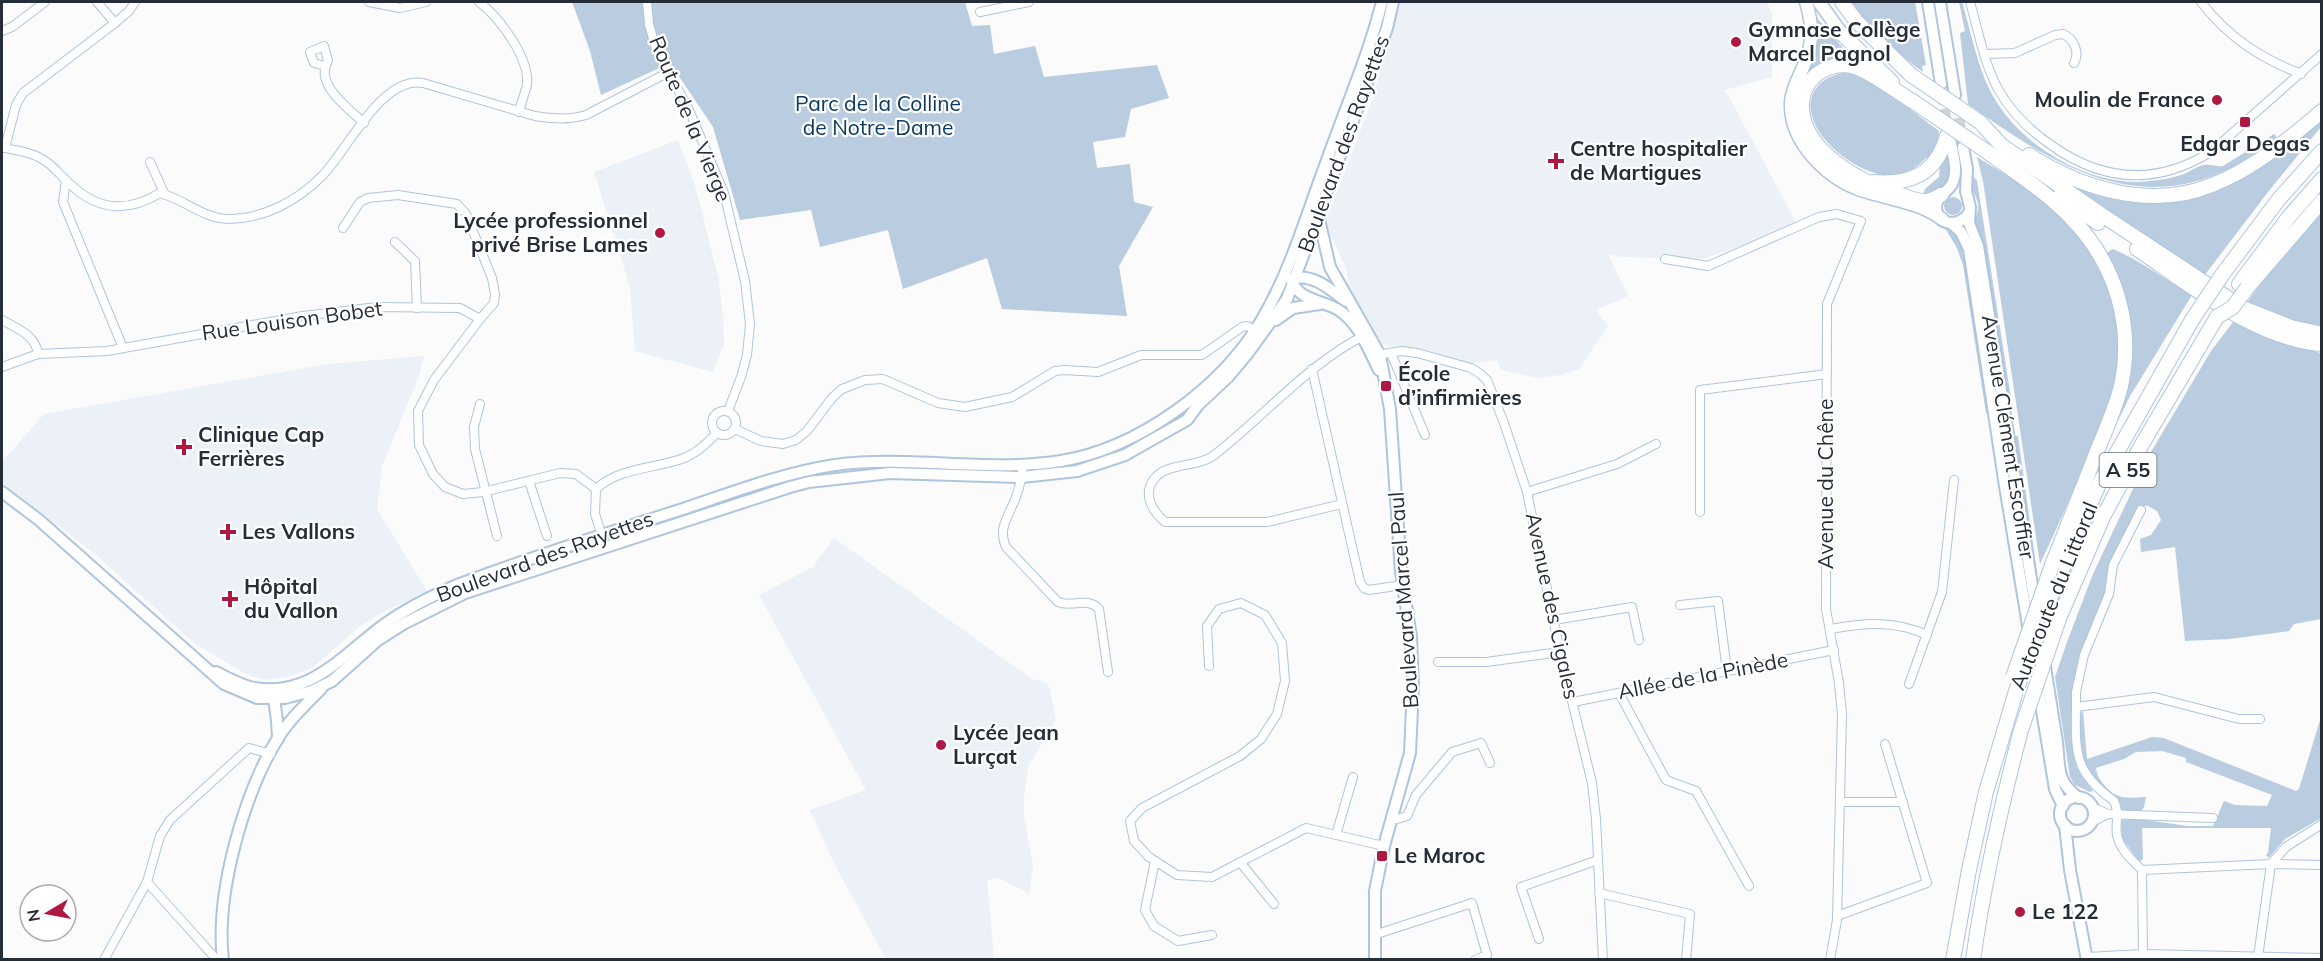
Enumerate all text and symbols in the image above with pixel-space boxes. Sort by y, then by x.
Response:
place label: Gymnase Collège Marcel Pagnol [1748,16,1920,66]
street label: Boulevard des Rayettes [1292,31,1394,256]
street label: Route de la Vierge [644,32,738,206]
marker: Gymnase Collège Marcel Pagnol [1729,35,1743,49]
place label: Moulin de France [2035,86,2205,112]
park label: Parc de la Colline de Notre-Dame [795,90,961,140]
marker: Moulin de France [2210,93,2224,107]
marker: Edgar Degas [2238,115,2252,129]
place label: Edgar Degas [2180,130,2310,156]
place label: Centre hospitalier de Martigues [1570,135,1748,185]
marker: Centre hospitalier de Martigues [1547,152,1565,170]
place label: Lycée professionnel privé Brise Lames [453,207,648,257]
marker: Lycée professionnel privé Brise Lames [653,226,667,240]
street label: Rue Louison Bobet [200,294,384,346]
street label: Avenue Clément Escoffier [1977,313,2041,561]
place label: École d’infirmières [1398,360,1522,410]
marker: École d’infirmières [1379,379,1393,393]
street label: Avenue du Chêne [1812,399,1838,569]
place label: Clinique Cap Ferrières [198,421,324,471]
marker: Clinique Cap Ferrières [175,438,193,456]
road number: A 55 [2100,453,2156,487]
street label: Boulevard Marcel Paul [1382,491,1424,709]
street label: Autoroute du Littoral [2003,498,2103,693]
street label: Boulevard des Rayettes [432,505,657,607]
street label: Avenue des Cigales [1521,510,1585,701]
place label: Les Vallons [242,518,355,544]
marker: Les Vallons [219,523,237,541]
place label: Hôpital du Vallon [244,573,338,623]
marker: Hôpital du Vallon [221,590,239,608]
street label: Allée de la Pinède [1616,646,1790,704]
place label: Lycée Jean Lurçat [953,719,1059,769]
marker: Lycée Jean Lurçat [934,738,948,752]
place label: Le Maroc [1394,842,1485,868]
marker: Le Maroc [1375,849,1389,863]
north arrow [18,883,78,943]
place label: Le 122 [2032,898,2099,924]
marker: Le 122 [2013,905,2027,919]
text: N [22,908,44,923]

